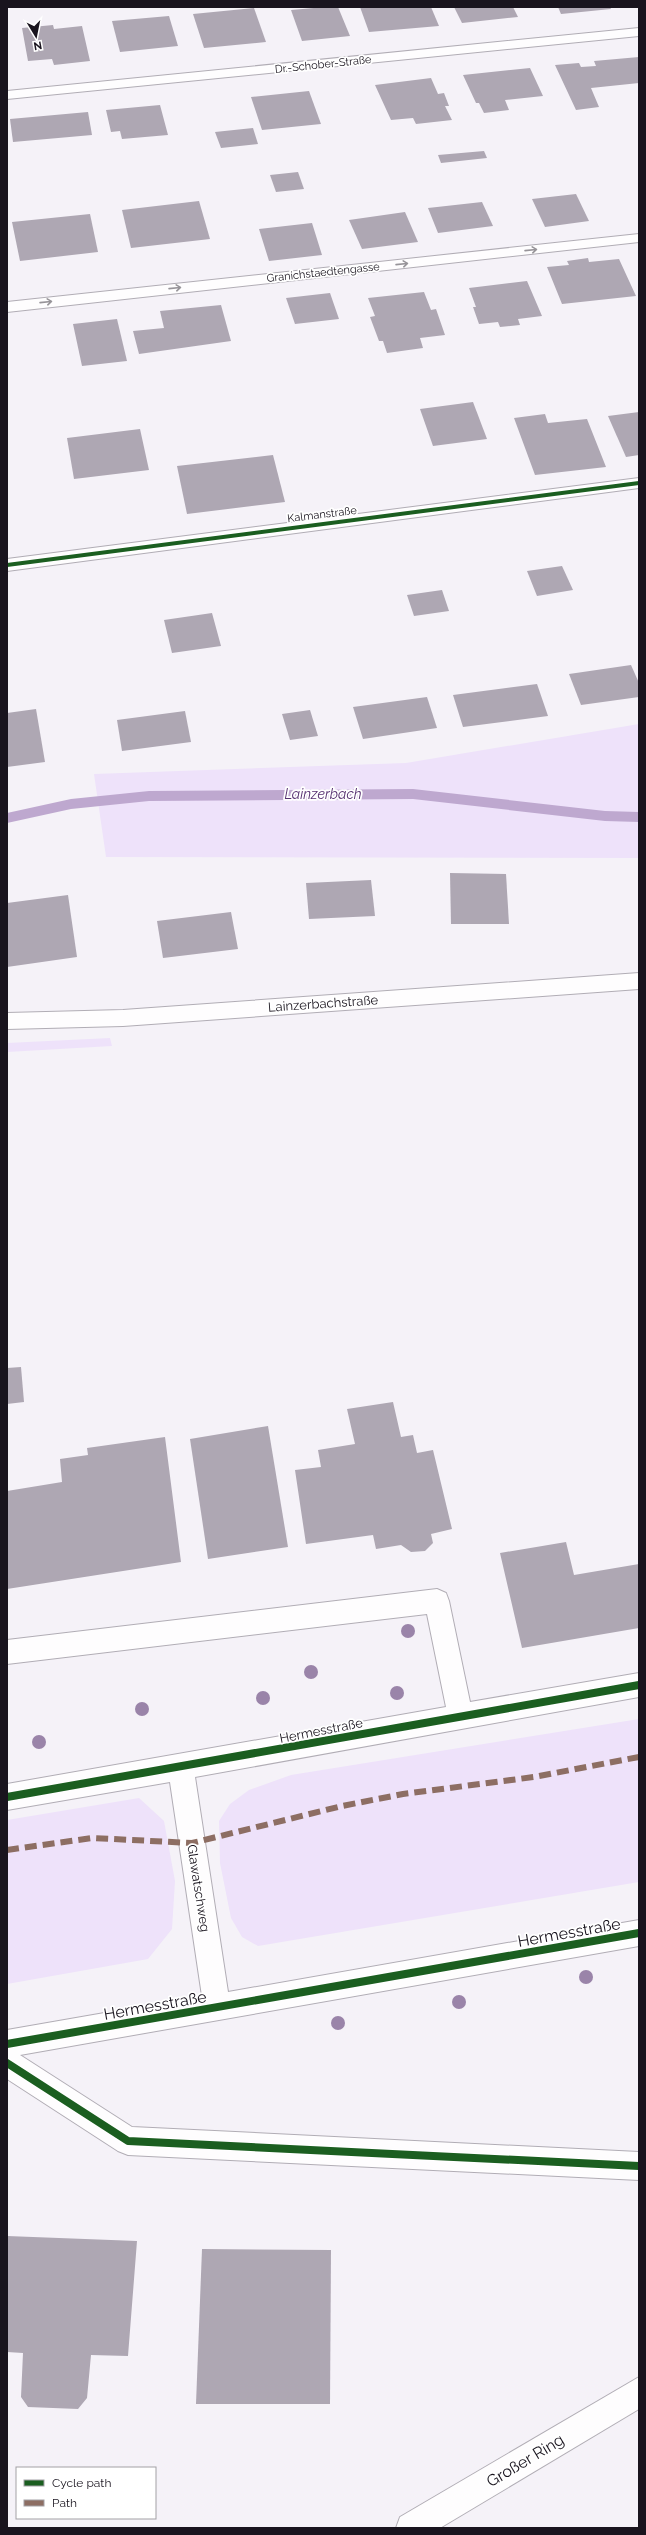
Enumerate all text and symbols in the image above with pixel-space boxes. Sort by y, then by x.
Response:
north arrow [16,16,56,56]
text: N [32,38,43,52]
street label: Dr.-Schober-Straße [274,53,373,76]
one-way arrow [524,246,537,253]
street label: Granichstaedtengasse [266,260,381,285]
one-way arrow [395,260,408,267]
one-way arrow [168,285,181,292]
one-way arrow [39,299,52,306]
street label: Kalmanstraße [287,504,358,525]
water label: Lainzerbach [284,786,362,802]
street label: Lainzerbachstraße [267,992,379,1015]
street label: Hermesstraße [278,1715,364,1746]
street label: Glawatschweg [184,1843,213,1933]
street label: Hermesstraße [516,1914,622,1951]
street label: Hermesstraße [102,1987,208,2024]
street label: Großer Ring [483,2430,567,2491]
legend [16,2467,156,2519]
text: Cycle path [52,2476,111,2490]
text: Path [52,2496,77,2510]

